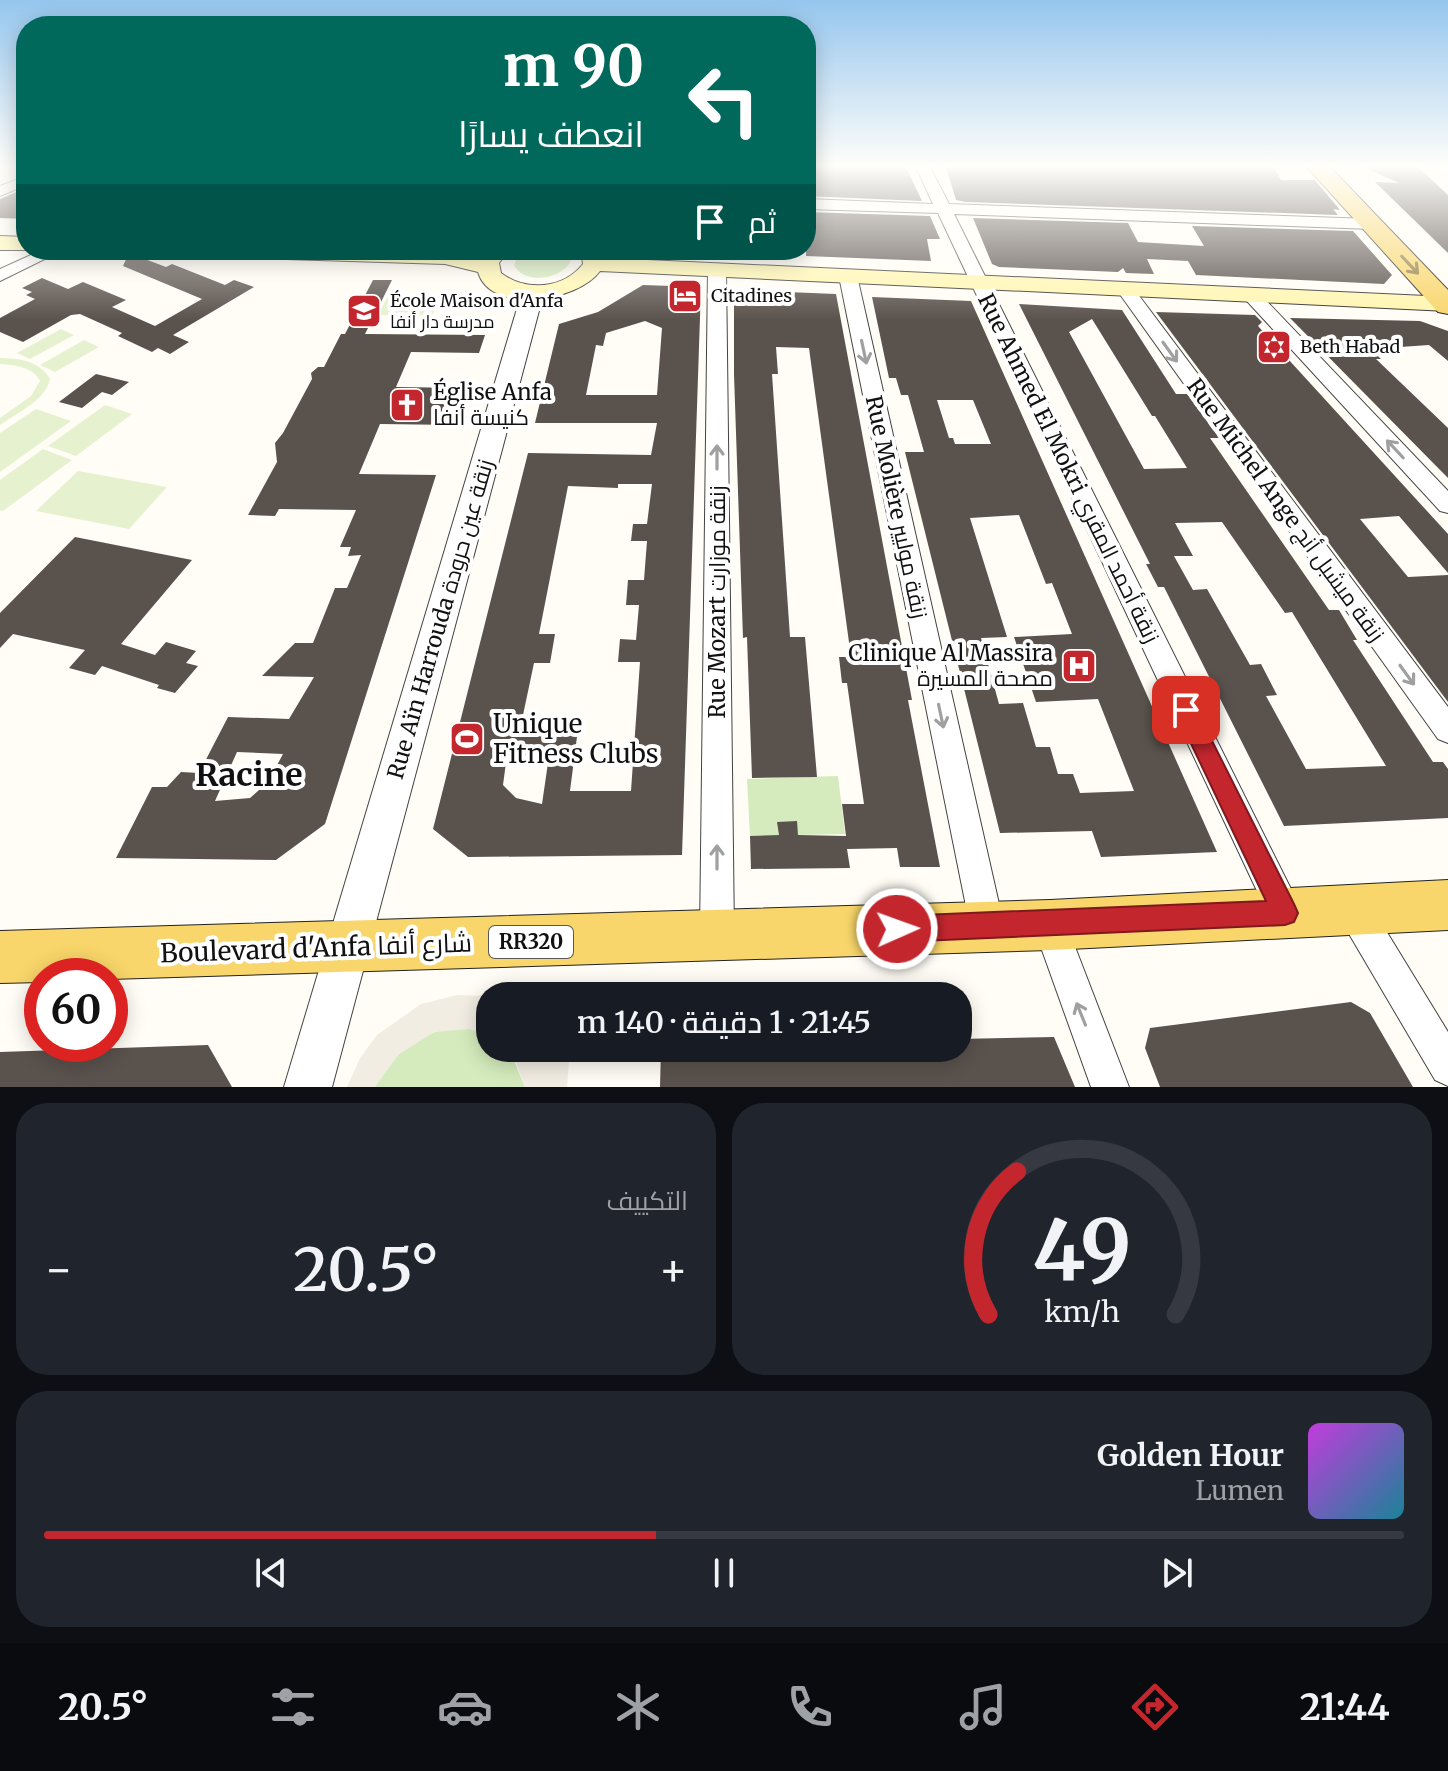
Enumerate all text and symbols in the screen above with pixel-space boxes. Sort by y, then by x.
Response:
text: 90 m [503,31,644,101]
icon: left [672,48,776,152]
text: انعطف يسارًا [458,112,644,157]
icon: arrive [688,200,732,244]
text: ثم [748,203,776,241]
one-way arrow [1400,255,1418,275]
hotel icon: Citadines [666,277,704,315]
place label: Citadines [711,284,792,307]
place label: École Maison d'Anfa مدرسة دار أنفا [390,289,564,333]
street label: Rue Ahmed El Mokri زنقة أحمد المقري [969,289,1166,649]
school or university icon: École Maison d'Anfa مدرسة دار أنفا [345,292,383,330]
synagogue icon: Beth Habad [1255,328,1293,366]
place label: Beth Habad [1300,335,1401,358]
one-way arrow [857,339,872,364]
one-way arrow [1161,341,1178,362]
street label: Rue Michel Ange زنقة ميشبل أنج [1180,373,1391,648]
place label: Église Anfa كنيسة أنفا [433,377,552,431]
church icon: Église Anfa كنيسة أنفا [388,386,426,424]
street label: Rue Molière زنقة موليير [860,393,934,621]
one-way arrow [1386,439,1404,459]
one-way arrow [709,444,725,471]
street label: Rue Aïn Harrouda زنقة عين حرودة [381,456,499,782]
street label: Rue Mozart زنقة موزارت [703,486,731,718]
place label: Clinique Al Massira مصحة المسيرة [848,639,1053,692]
hospital icon: Clinique Al Massira مصحة المسيرة [1060,647,1098,685]
one-way arrow [1399,663,1415,685]
pin [1152,676,1220,744]
icon: arrive [1164,688,1208,732]
one-way arrow [934,703,949,728]
place label: Unique Fitness Clubs [493,707,659,770]
sports icon: Unique Fitness Clubs [448,720,486,758]
district label: Racine [195,755,303,795]
one-way arrow [709,844,725,871]
position arrow [855,887,939,971]
street label: Boulevard d'Anfa شارع أنفا [159,926,473,970]
road number: RR320 [489,926,573,958]
speed limit sign: 60 [24,958,128,1062]
one-way arrow [1073,1002,1087,1027]
text: 21:45 · 1 دقيقة · 140 m [577,1003,871,1041]
text: التكييف [606,1184,688,1217]
text: 49 [1032,1199,1132,1304]
text: 20.5° [293,1232,439,1307]
text: − [44,1242,73,1297]
text: + [659,1242,688,1297]
text: km/h [1044,1294,1120,1330]
text: Golden Hour [1097,1436,1284,1474]
text: Lumen [1195,1474,1284,1507]
icon: previous [249,1551,293,1595]
icon: pause [702,1551,746,1595]
icon: next [1155,1551,1199,1595]
icon: filters [265,1679,321,1735]
icon: car [437,1679,493,1735]
icon: climate [610,1679,666,1735]
icon: phone [782,1679,838,1735]
icon: music [955,1679,1011,1735]
icon: directions [1127,1679,1183,1735]
text: 20.5° [58,1685,148,1730]
text: 21:44 [1300,1685,1390,1730]

